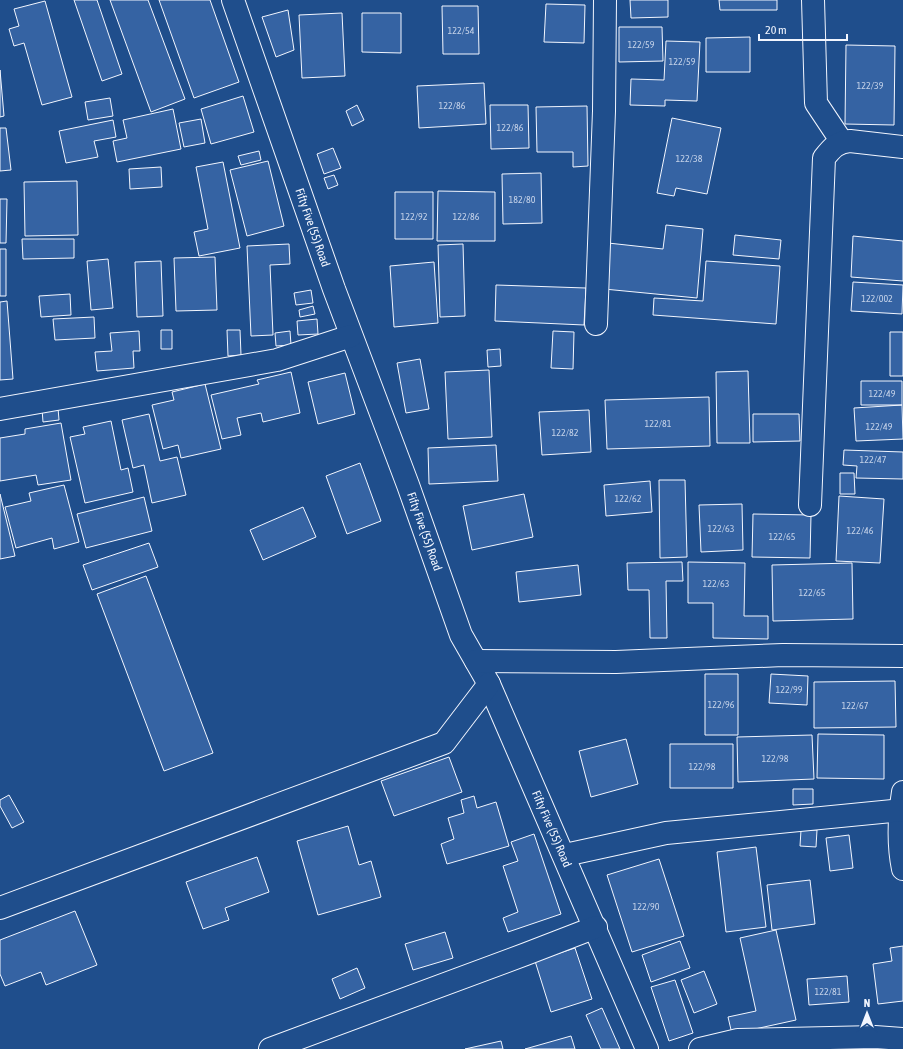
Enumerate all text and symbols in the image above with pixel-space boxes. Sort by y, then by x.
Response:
scale bar [759,16,847,42]
text: 20 m [765,23,787,37]
house number: 122/54 [448,25,475,36]
house number: 122/59 [628,39,655,50]
house number: 122/59 [669,56,696,67]
house number: 122/39 [857,80,884,91]
house number: 122/86 [439,100,466,111]
house number: 122/86 [497,122,524,133]
house number: 122/38 [676,153,703,164]
street label: Fifty Five (55) Road [292,186,333,269]
house number: 182/80 [509,194,536,205]
house number: 122/92 [401,211,428,222]
house number: 122/86 [453,211,480,222]
house number: 122/002 [861,293,893,304]
house number: 122/49 [869,388,896,399]
house number: 122/81 [645,418,672,429]
house number: 122/49 [866,421,893,432]
house number: 122/82 [552,427,579,438]
house number: 122/47 [860,454,887,465]
street label: Fifty Five (55) Road [404,490,445,573]
house number: 122/62 [615,493,642,504]
house number: 122/63 [708,523,735,534]
house number: 122/46 [847,525,874,536]
house number: 122/65 [769,531,796,542]
house number: 122/63 [703,578,730,589]
house number: 122/65 [799,587,826,598]
house number: 122/99 [776,684,803,695]
house number: 122/96 [708,699,735,710]
house number: 122/67 [842,700,869,711]
house number: 122/98 [762,753,789,764]
house number: 122/98 [689,761,716,772]
street label: Fifty Five (55) Road [529,788,574,869]
house number: 122/90 [633,901,660,912]
house number: 122/81 [815,986,842,997]
north arrow [847,993,887,1033]
text: N [864,997,870,1009]

